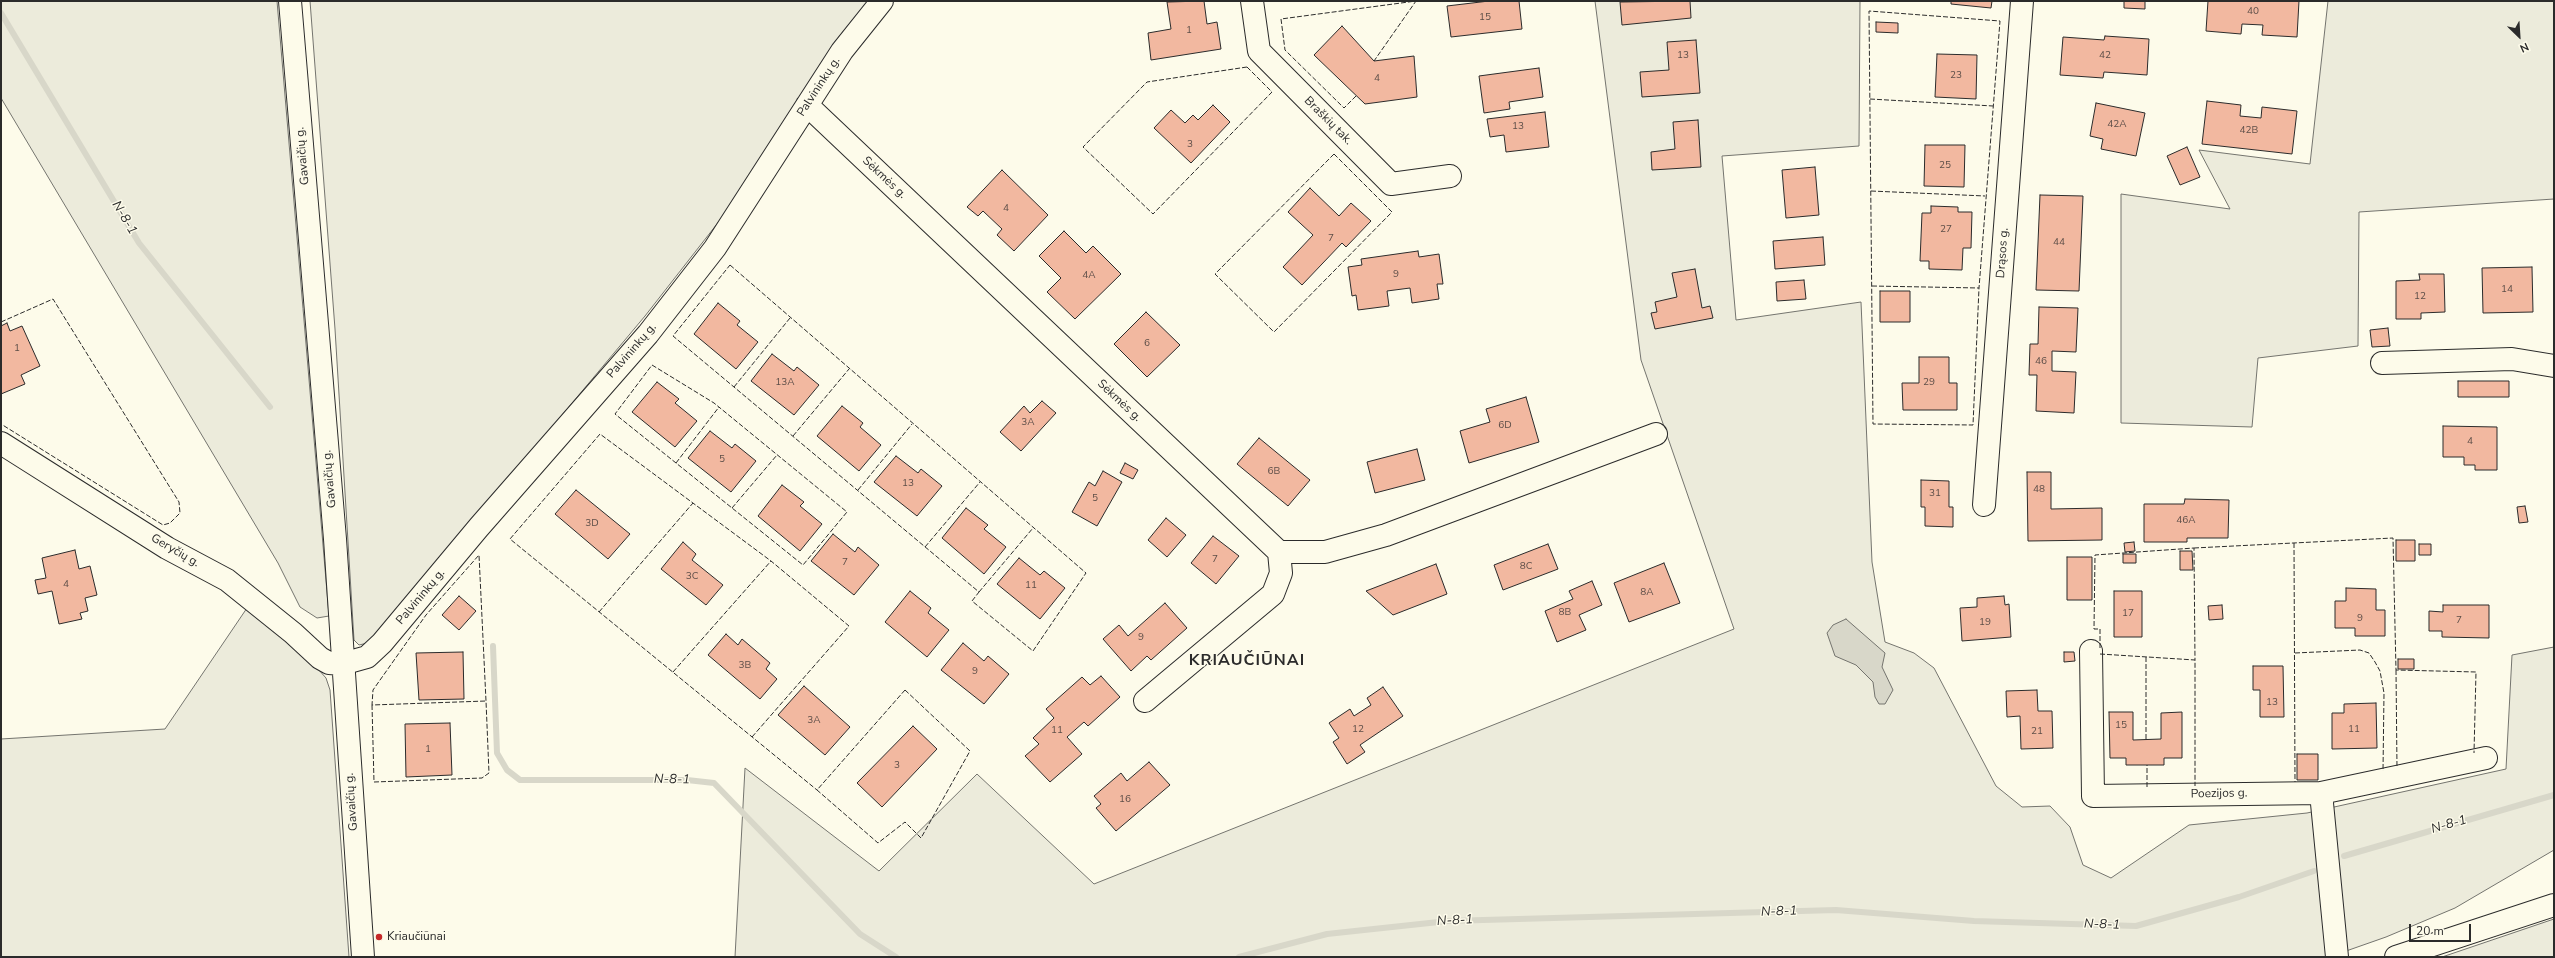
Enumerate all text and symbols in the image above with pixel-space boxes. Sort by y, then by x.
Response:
house number: 40 [2247,6,2259,18]
house number: 15 [1479,12,1491,24]
north arrow [2499,16,2539,56]
house number: 1 [1186,25,1192,37]
text: N [2517,39,2531,56]
house number: 13 [1677,50,1689,62]
house number: 42 [2099,50,2111,62]
street label: Palvininkų g. [794,55,844,119]
house number: 23 [1950,70,1962,82]
house number: 4 [1374,73,1380,85]
street label: Braškių tak. [1301,94,1355,148]
house number: 42A [2107,119,2127,131]
house number: 13 [1512,121,1524,133]
house number: 42B [2240,125,2258,137]
street label: Gavaičių g. [293,126,313,186]
house number: 3 [1187,139,1193,151]
street label: Sėkmės g. [859,154,909,202]
house number: 25 [1939,160,1951,172]
water label: N-8-1 [108,198,140,238]
house number: 4 [1003,203,1009,215]
house number: 27 [1940,224,1952,236]
street label: Drąsos g. [1994,227,2012,279]
house number: 7 [1328,233,1334,245]
house number: 44 [2053,237,2065,249]
house number: 9 [1393,269,1399,281]
house number: 4A [1082,270,1096,282]
house number: 14 [2501,284,2513,296]
house number: 12 [2414,291,2426,303]
street label: Palvininkų g. [604,321,660,381]
house number: 6 [1144,338,1150,350]
house number: 1 [14,343,20,355]
house number: 46 [2035,356,2047,368]
house number: 13A [775,377,795,389]
street label: Sėkmės g. [1094,377,1144,425]
house number: 29 [1923,377,1935,389]
house number: 3A [1021,417,1035,429]
house number: 6D [1498,420,1512,432]
house number: 4 [2467,436,2473,448]
street label: Gavaičių g. [320,449,340,509]
house number: 5 [719,454,725,466]
house number: 6B [1268,466,1280,478]
house number: 13 [902,478,914,490]
house number: 48 [2033,484,2045,496]
house number: 31 [1929,488,1941,500]
house number: 5 [1092,493,1098,505]
house number: 46A [2176,515,2196,527]
house number: 3D [585,518,599,530]
street label: Geryčių g. [148,531,202,571]
house number: 7 [1212,554,1218,566]
house number: 7 [842,557,848,569]
house number: 8C [1520,561,1532,573]
street label: Palvininkų g. [394,566,448,628]
house number: 3C [686,571,698,583]
house number: 4 [63,579,69,591]
house number: 11 [1025,580,1037,592]
house number: 8A [1640,587,1654,599]
house number: 8B [1559,607,1571,619]
house number: 17 [2122,608,2134,620]
house number: 9 [2357,613,2363,625]
house number: 7 [2456,615,2462,627]
house number: 19 [1979,617,1991,629]
house number: 9 [1138,632,1144,644]
district label: KRIAUČIŪNAI [1189,651,1305,671]
house number: 3B [739,660,751,672]
house number: 9 [972,666,978,678]
house number: 13 [2266,697,2278,709]
house number: 3A [807,715,821,727]
house number: 15 [2115,720,2127,732]
house number: 12 [1352,724,1364,736]
house number: 11 [2348,724,2360,736]
house number: 11 [1051,725,1063,737]
house number: 21 [2031,726,2043,738]
house number: 1 [425,744,431,756]
house number: 3 [894,760,900,772]
street label: Gavaičių g. [343,772,361,832]
water label: N-8-1 [654,772,690,788]
street label: Poezijos g. [2190,786,2248,802]
house number: 16 [1119,794,1131,806]
water label: N-8-1 [2429,813,2469,837]
water label: N-8-1 [1761,904,1797,920]
water label: N-8-1 [1437,912,1473,930]
scale bar [2411,916,2473,942]
water label: N-8-1 [2084,917,2120,933]
text: 20 m [2416,923,2444,939]
place label: Kriaučiūnai [387,930,446,944]
marker: Kriaučiūnai [374,932,384,942]

